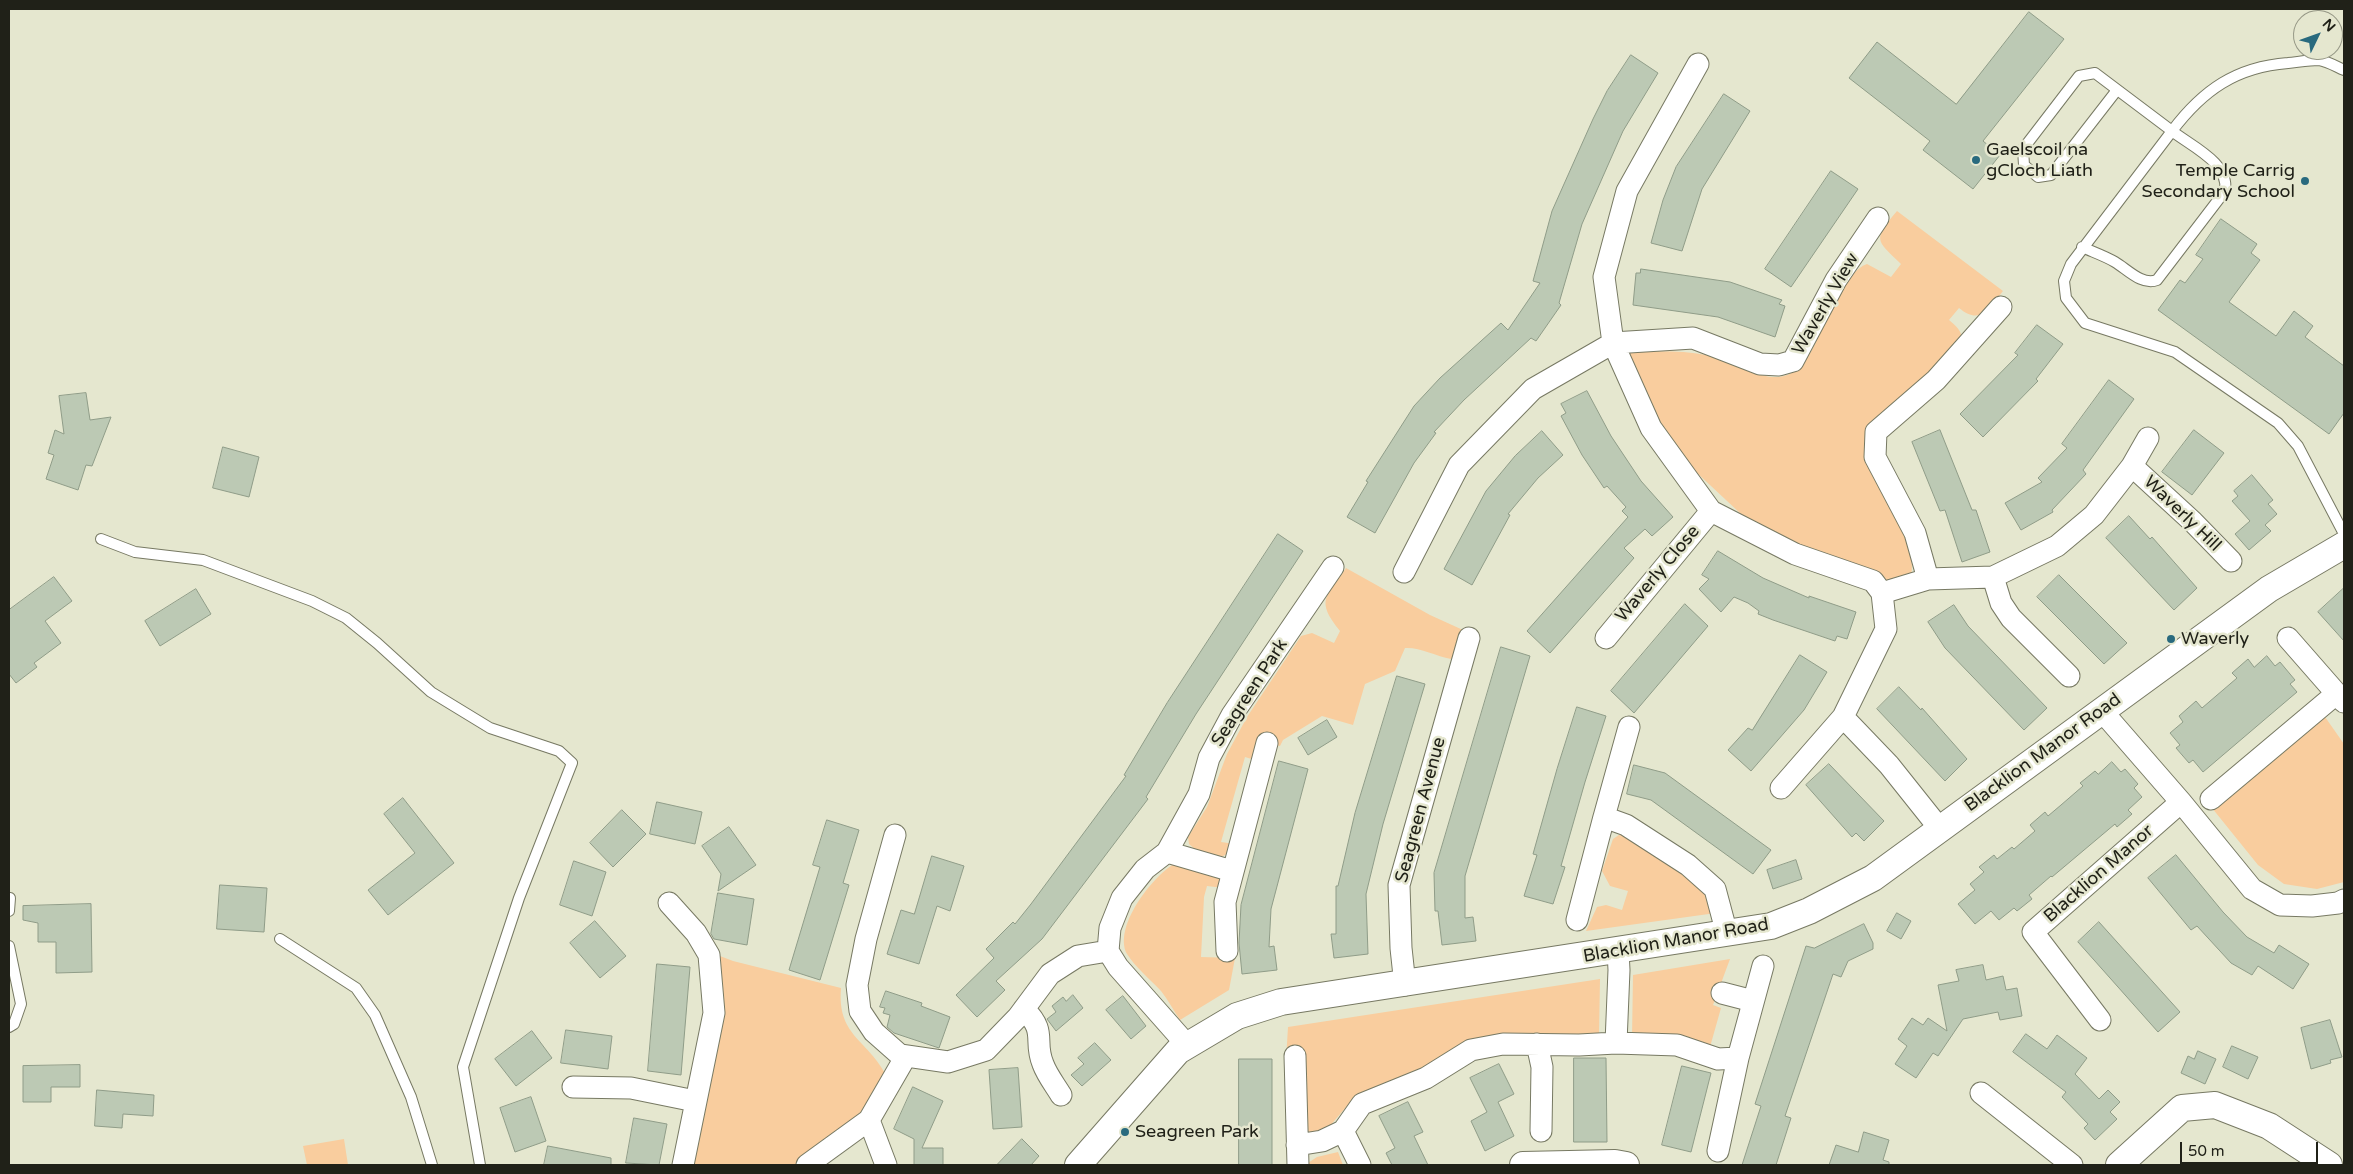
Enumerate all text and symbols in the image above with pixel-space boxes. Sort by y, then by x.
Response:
north arrow [2293,10,2343,60]
text: N [2319,15,2339,35]
place label: Gaelscoil na gCloch Liath [1986,139,2093,182]
marker: Gaelscoil na gCloch Liath [1970,154,1982,166]
place label: Temple Carrig Secondary School [2142,160,2295,202]
marker: Temple Carrig Secondary School [2299,175,2311,187]
street label: Waverly View [1788,249,1864,359]
street label: Waverly Hill [2139,472,2225,556]
street label: Waverly Close [1611,521,1705,627]
place label: Waverly [2181,628,2249,650]
marker: Waverly [2165,633,2177,645]
street label: Seagreen Park [1207,635,1293,751]
street label: Blacklion Manor Road [1961,689,2125,817]
street label: Seagreen Avenue [1391,735,1451,885]
street label: Blacklion Manor [2040,821,2158,927]
street label: Blacklion Manor Road [1581,914,1771,968]
place label: Seagreen Park [1135,1121,1259,1143]
marker: Seagreen Park [1119,1126,1131,1138]
scale bar [2183,1132,2320,1164]
text: 50 m [2188,1142,2225,1160]

